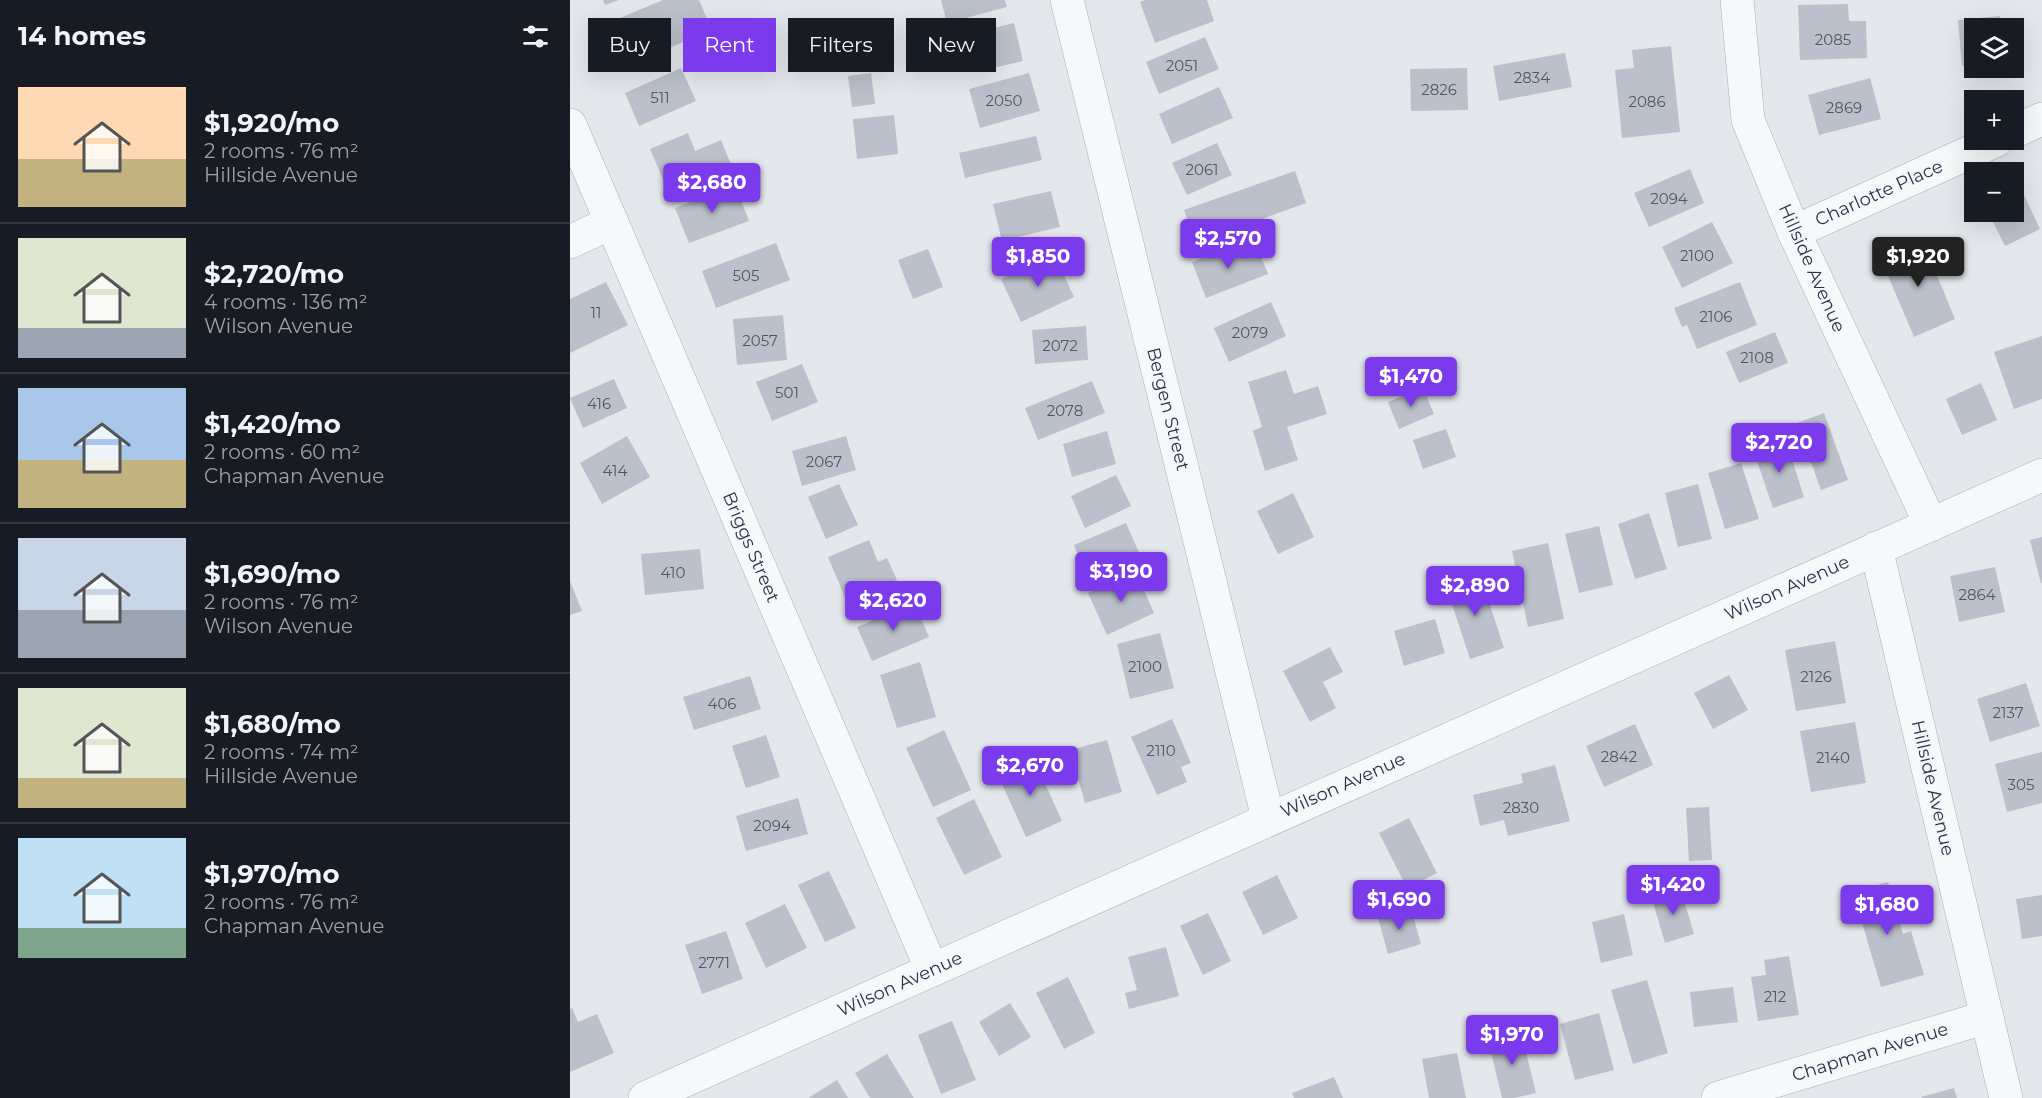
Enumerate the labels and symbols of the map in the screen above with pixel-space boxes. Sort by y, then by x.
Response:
house number: 2085 [1815,30,1851,49]
house number: 2051 [1166,56,1198,75]
house number: 2834 [1514,68,1550,87]
house number: 2826 [1421,80,1457,99]
house number: 511 [650,88,670,107]
house number: 2050 [986,91,1022,110]
house number: 2086 [1628,92,1666,111]
house number: 2869 [1826,98,1862,117]
street label: Charlotte Place [1812,155,1946,231]
house number: 2061 [1186,160,1218,179]
pin: $2,680 [663,163,761,214]
house number: 2094 [1650,189,1688,208]
street label: Hillside Avenue [1774,200,1850,336]
pin: $2,570 [1179,219,1277,270]
pin: $1,850 [989,237,1087,288]
pin: $1,920 [1869,237,1967,288]
house number: 2100 [1680,246,1714,265]
house number: 505 [733,266,759,285]
house number: 11 [591,303,601,322]
house number: 2106 [1699,307,1733,326]
house number: 2079 [1232,323,1268,342]
house number: 2057 [742,331,778,350]
house number: 2072 [1042,336,1078,355]
street label: Bergen Street [1142,345,1194,473]
house number: 2108 [1740,348,1774,367]
pin: $1,470 [1362,357,1460,408]
house number: 501 [775,383,799,402]
house number: 416 [587,394,611,413]
house number: 2078 [1047,401,1083,420]
pin: $2,720 [1730,423,1828,474]
house number: 2067 [806,452,842,471]
house number: 414 [603,461,628,480]
street label: Briggs Street [718,488,784,606]
street label: Wilson Avenue [1721,551,1853,625]
pin: $3,190 [1072,552,1170,603]
house number: 410 [661,563,686,582]
pin: $2,890 [1426,566,1524,617]
pin: $2,620 [844,581,942,632]
house number: 2864 [1958,585,1996,604]
house number: 2100 [1128,657,1162,676]
house number: 2126 [1800,667,1832,686]
house number: 406 [708,694,736,713]
house number: 2137 [1992,703,2024,722]
street label: Hillside Avenue [1907,718,1959,858]
house number: 2110 [1146,741,1176,760]
pin: $2,670 [981,746,1079,797]
house number: 2842 [1601,747,1637,766]
street label: Wilson Avenue [1277,748,1409,822]
house number: 2140 [1816,748,1850,767]
house number: 305 [2008,775,2034,794]
house number: 2830 [1503,798,1539,817]
house number: 2094 [753,816,791,835]
pin: $1,420 [1624,865,1722,916]
pin: $1,690 [1350,880,1448,931]
pin: $1,680 [1838,885,1936,936]
street label: Wilson Avenue [834,947,966,1021]
house number: 2771 [698,953,730,972]
house number: 212 [1764,987,1786,1006]
pin: $1,970 [1463,1015,1561,1066]
street label: Chapman Avenue [1789,1018,1951,1086]

